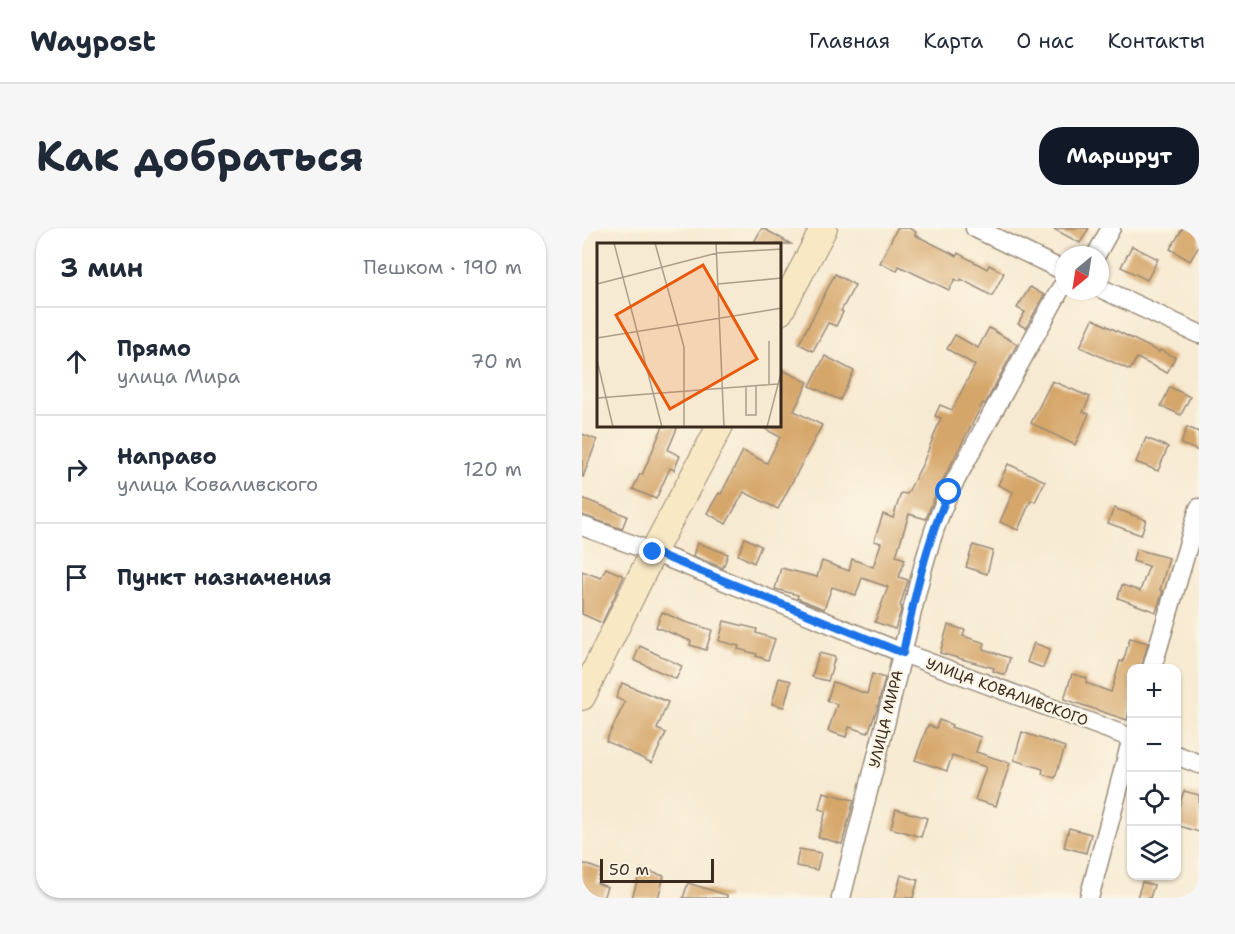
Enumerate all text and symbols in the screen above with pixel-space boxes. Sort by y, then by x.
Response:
text: Waypost [30,22,156,60]
text: Главная [809,27,890,55]
text: Карта [923,27,983,55]
text: О нас [1016,27,1074,55]
text: Контакты [1107,27,1205,55]
button: Маршрут [1039,127,1199,185]
text: Как добраться [36,128,364,184]
inset map [597,243,782,428]
north arrow [1055,246,1109,300]
text: 3 мин [60,250,143,285]
text: Пешком · 190 m [364,254,522,280]
text: Прямо [117,334,191,363]
icon: ahead [60,345,93,378]
text: 70 m [470,348,522,374]
text: улица Мира [117,363,240,389]
text: Направо [117,442,217,471]
icon: right [60,453,93,486]
text: 120 m [463,456,522,482]
text: улица Коваливского [117,471,318,497]
route start [935,478,961,504]
route end [639,538,665,564]
icon: arrive [60,561,93,594]
text: Пункт назначения [117,563,331,592]
street label: УЛИЦА КОВАЛИВСКОГО [923,653,1091,731]
map controls [1127,664,1181,880]
button: + [1127,664,1181,718]
street label: УЛИЦА МИРА [864,668,908,770]
button: − [1127,718,1181,772]
button: locate [1127,772,1181,826]
button: layers [1127,826,1181,880]
scale bar [600,856,714,884]
text: 50 m [609,859,649,880]

